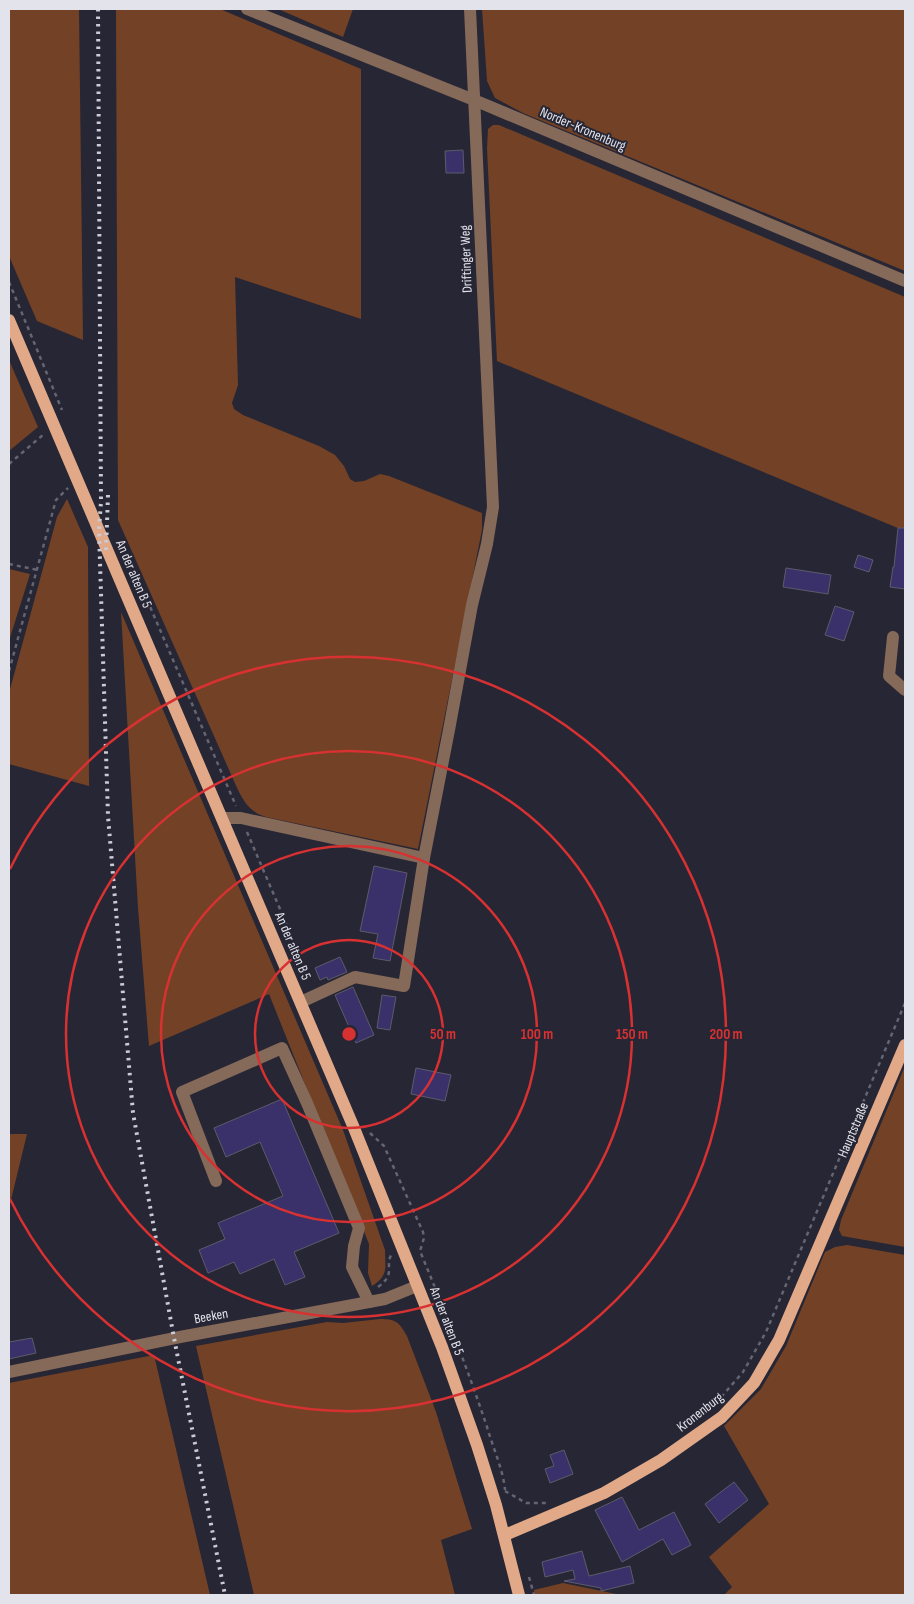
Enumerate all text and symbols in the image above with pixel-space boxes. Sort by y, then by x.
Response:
street label: Norder-Kronenburg [537,103,629,155]
street label: Driftinger Weg [456,224,476,293]
street label: An der alten B 5 [112,536,156,611]
street label: An der alten B 5 [271,908,315,983]
centre of rings [340,1025,358,1043]
text: 50 m [430,1025,456,1044]
text: 100 m [521,1025,553,1044]
text: 150 m [616,1025,648,1044]
text: 200 m [709,1025,743,1044]
street label: Hauptstraße [834,1100,872,1160]
street label: An der alten B 5 [426,1283,468,1358]
street label: Beeken [193,1305,229,1327]
street label: Kronenburg [673,1388,727,1435]

